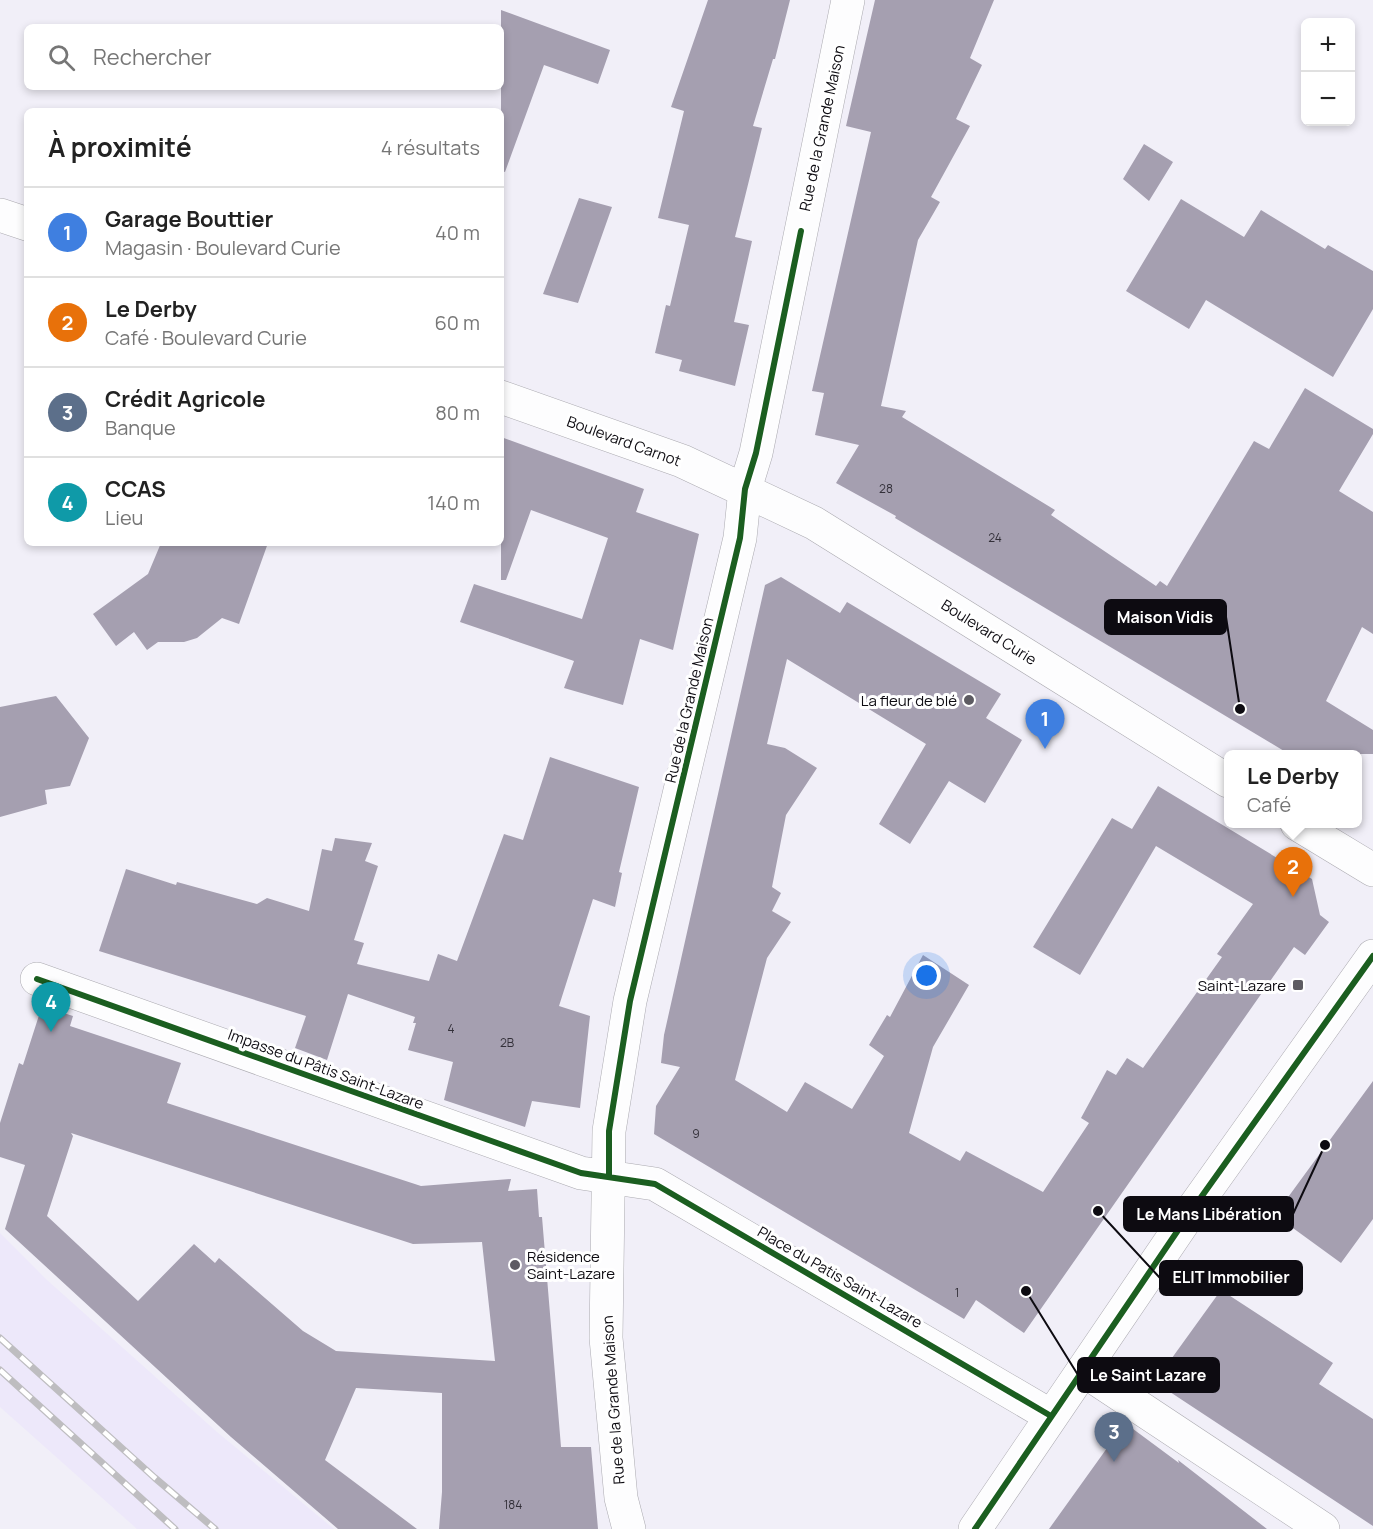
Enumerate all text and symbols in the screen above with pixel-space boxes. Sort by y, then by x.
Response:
map controls [1301,18,1355,126]
button: + [1301,18,1355,72]
search box [24,24,504,90]
icon: search [45,41,78,74]
text: Rechercher [93,42,212,72]
street label: Rue de la Grande Maison [794,43,850,213]
button: − [1301,72,1355,126]
text: À proximité [48,129,192,165]
text: 4 résultats [381,134,480,161]
text: Garage Bouttier [105,204,273,234]
text: 1 [63,219,72,246]
text: 40 m [435,219,480,246]
text: Magasin · Boulevard Curie [105,234,341,261]
text: Le Derby [105,294,197,324]
text: 2 [62,309,73,336]
text: 60 m [434,309,480,336]
text: Café · Boulevard Curie [105,324,307,351]
text: Crédit Agricole [105,384,266,414]
text: 3 [62,399,73,426]
text: 80 m [435,399,480,426]
street label: Boulevard Carnot [564,411,684,471]
text: Banque [105,414,176,441]
text: CCAS [105,474,166,504]
house number: 28 [879,480,893,497]
text: 4 [61,489,74,516]
text: 140 m [427,489,480,516]
text: Lieu [105,504,143,531]
house number: 24 [988,529,1002,546]
street label: Boulevard Curie [937,594,1041,670]
callout: Maison Vidis [1105,600,1226,634]
text: Maison Vidis [1117,606,1214,628]
street label: Rue de la Grande Maison [660,615,718,785]
place label: La fleur de blé [861,690,957,711]
marker: La fleur de blé [962,693,976,707]
pin: 1 [1026,700,1064,749]
popup [1224,750,1362,828]
text: Le Derby [1247,761,1339,791]
text: Café [1247,791,1291,818]
pin: 2 [1274,848,1312,897]
your location [912,961,941,990]
place label: Saint-Lazare [1198,975,1286,996]
marker: Saint-Lazare [1291,978,1305,992]
pin: 4 [32,982,70,1032]
house number: 4 [447,1020,455,1037]
street label: Impasse du Pâtis Saint-Lazare [225,1024,427,1114]
house number: 2B [500,1034,514,1051]
house number: 9 [692,1125,700,1142]
callout: Le Mans Libération [1124,1197,1293,1231]
text: Le Mans Libération [1136,1203,1282,1225]
street label: Place du Patis Saint-Lazare [754,1221,926,1333]
place label: Résidence Saint-Lazare [527,1246,615,1284]
marker: Résidence Saint-Lazare [508,1258,522,1272]
callout: ELIT Immobilier [1160,1261,1302,1295]
text: ELIT Immobilier [1172,1266,1290,1288]
house number: 1 [955,1284,959,1301]
street label: Rue de la Grande Maison [597,1315,629,1485]
callout: Le Saint Lazare [1078,1358,1219,1392]
text: Le Saint Lazare [1090,1364,1207,1386]
pin: 3 [1094,1412,1134,1462]
house number: 184 [504,1496,522,1513]

